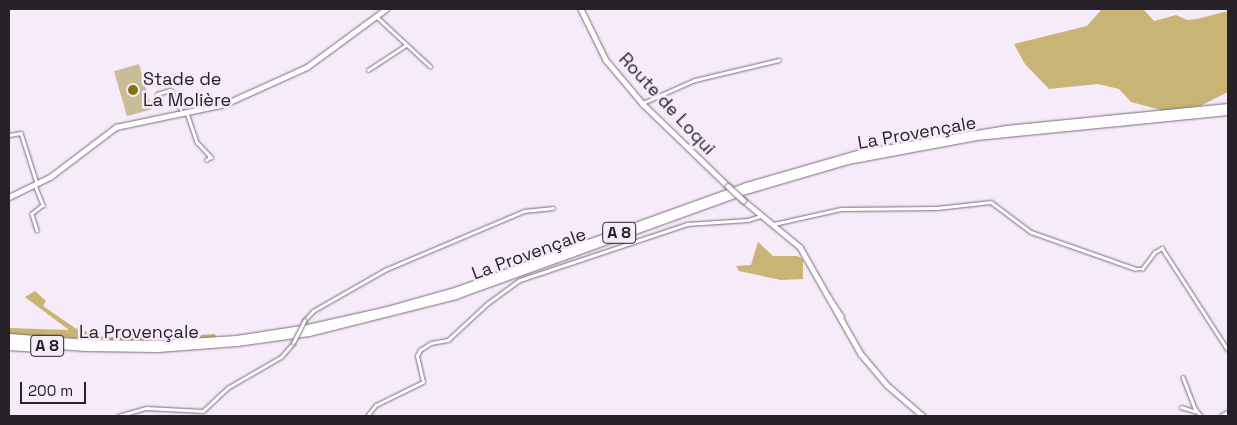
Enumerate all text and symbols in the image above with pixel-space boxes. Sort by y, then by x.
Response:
street label: Route de Loqui [614,49,720,159]
place label: Stade de La Molière [143,69,231,112]
marker: Stade de La Molière [127,84,139,96]
street label: La Provençale [856,112,978,154]
road number: A 8 [602,220,636,247]
street label: La Provençale [469,223,589,285]
street label: La Provençale [79,321,199,343]
road number: A 8 [30,332,64,360]
scale bar [22,372,89,404]
text: 200 m [28,381,73,400]

